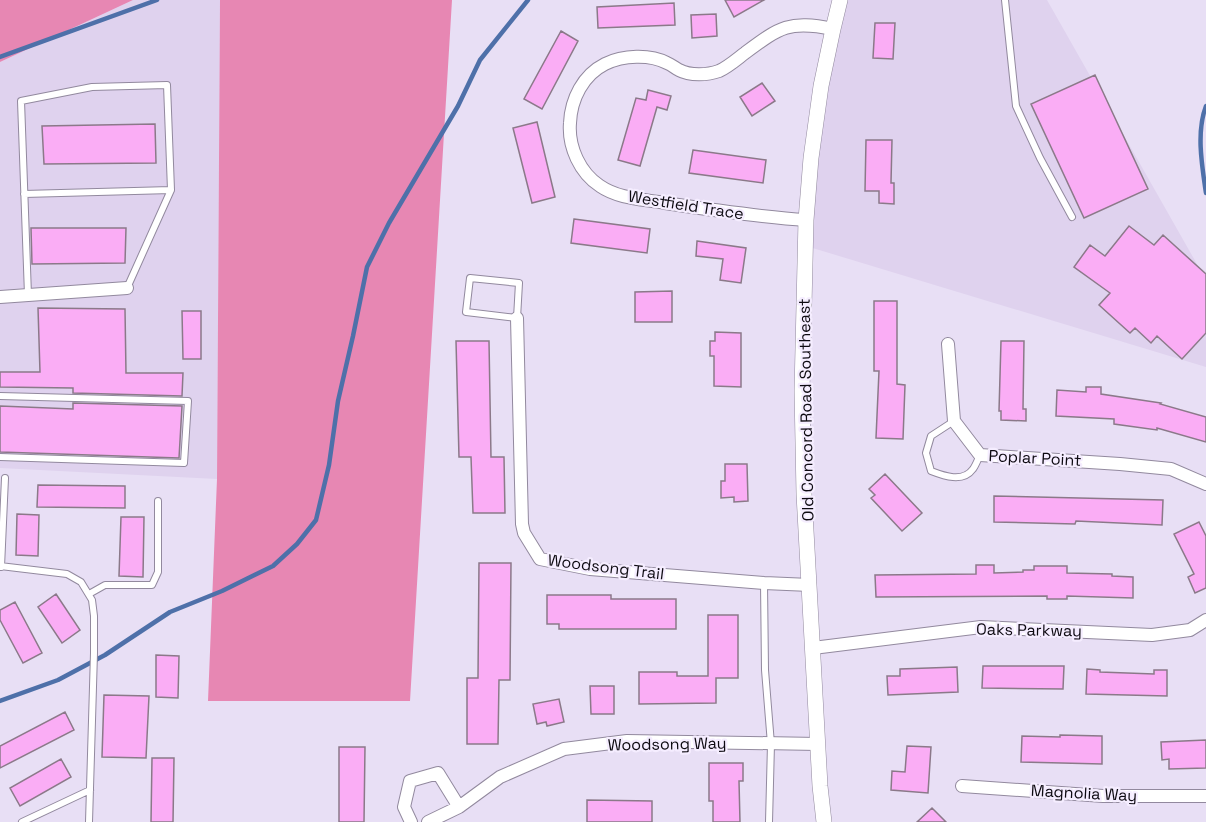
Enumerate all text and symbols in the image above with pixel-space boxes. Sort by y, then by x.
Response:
street label: Westfield Trace [627,186,745,224]
street label: Old Concord Road Southeast [794,298,818,522]
street label: Poplar Point [988,445,1082,471]
street label: Woodsong Trail [547,549,665,585]
street label: Oaks Parkway [976,619,1082,641]
street label: Woodsong Way [607,732,727,756]
street label: Magnolia Way [1030,780,1138,806]

